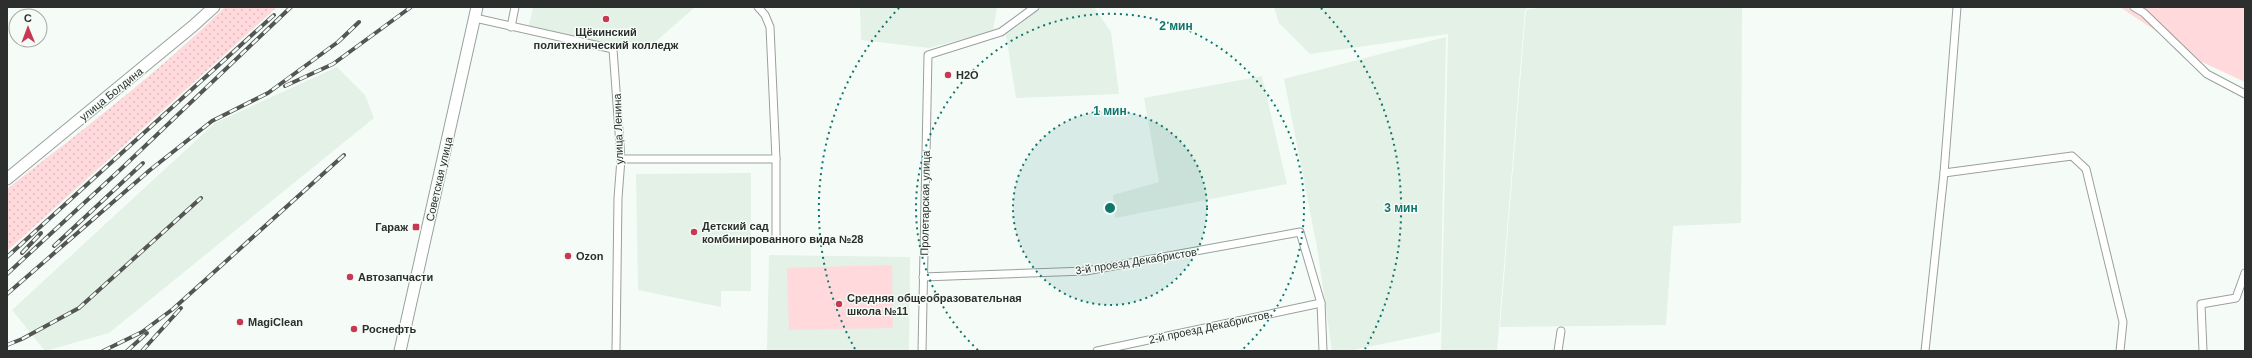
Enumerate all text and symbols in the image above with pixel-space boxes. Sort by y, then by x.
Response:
north arrow [8,8,48,48]
text: С [24,12,32,24]
marker: Щёкинский политехнический колледж [601,14,611,24]
text: 2 мин [1159,19,1193,33]
place label: Щёкинский политехнический колледж [534,26,679,51]
street label: улица Болдина [77,64,146,123]
place label: Н2О [956,69,979,81]
marker: Н2О [943,70,953,80]
street label: улица Ленина [611,92,625,165]
text: 1 мин [1093,104,1127,118]
street label: Советская улица [423,135,455,222]
street label: Пролетарская улица [918,149,932,256]
centre of rings [1103,201,1117,215]
text: 3 мин [1384,201,1418,215]
place label: Детский сад комбинированного вида №28 [702,220,863,245]
place label: Гараж [375,221,408,233]
marker: Гараж [411,222,421,232]
marker: Детский сад комбинированного вида №28 [689,227,699,237]
street label: 3-й проезд Декабристов [1074,245,1198,277]
place label: Ozon [576,250,604,262]
marker: Ozon [563,251,573,261]
place label: Автозапчасти [358,271,433,283]
marker: Автозапчасти [345,272,355,282]
place label: Средняя общеобразовательная школа №11 [847,292,1022,317]
marker: Средняя общеобразовательная школа №11 [834,299,844,309]
street label: 2-й проезд Декабристов [1148,308,1271,346]
place label: MagiClean [248,316,303,328]
marker: MagiClean [235,317,245,327]
place label: Роснефть [362,323,416,335]
marker: Роснефть [349,324,359,334]

